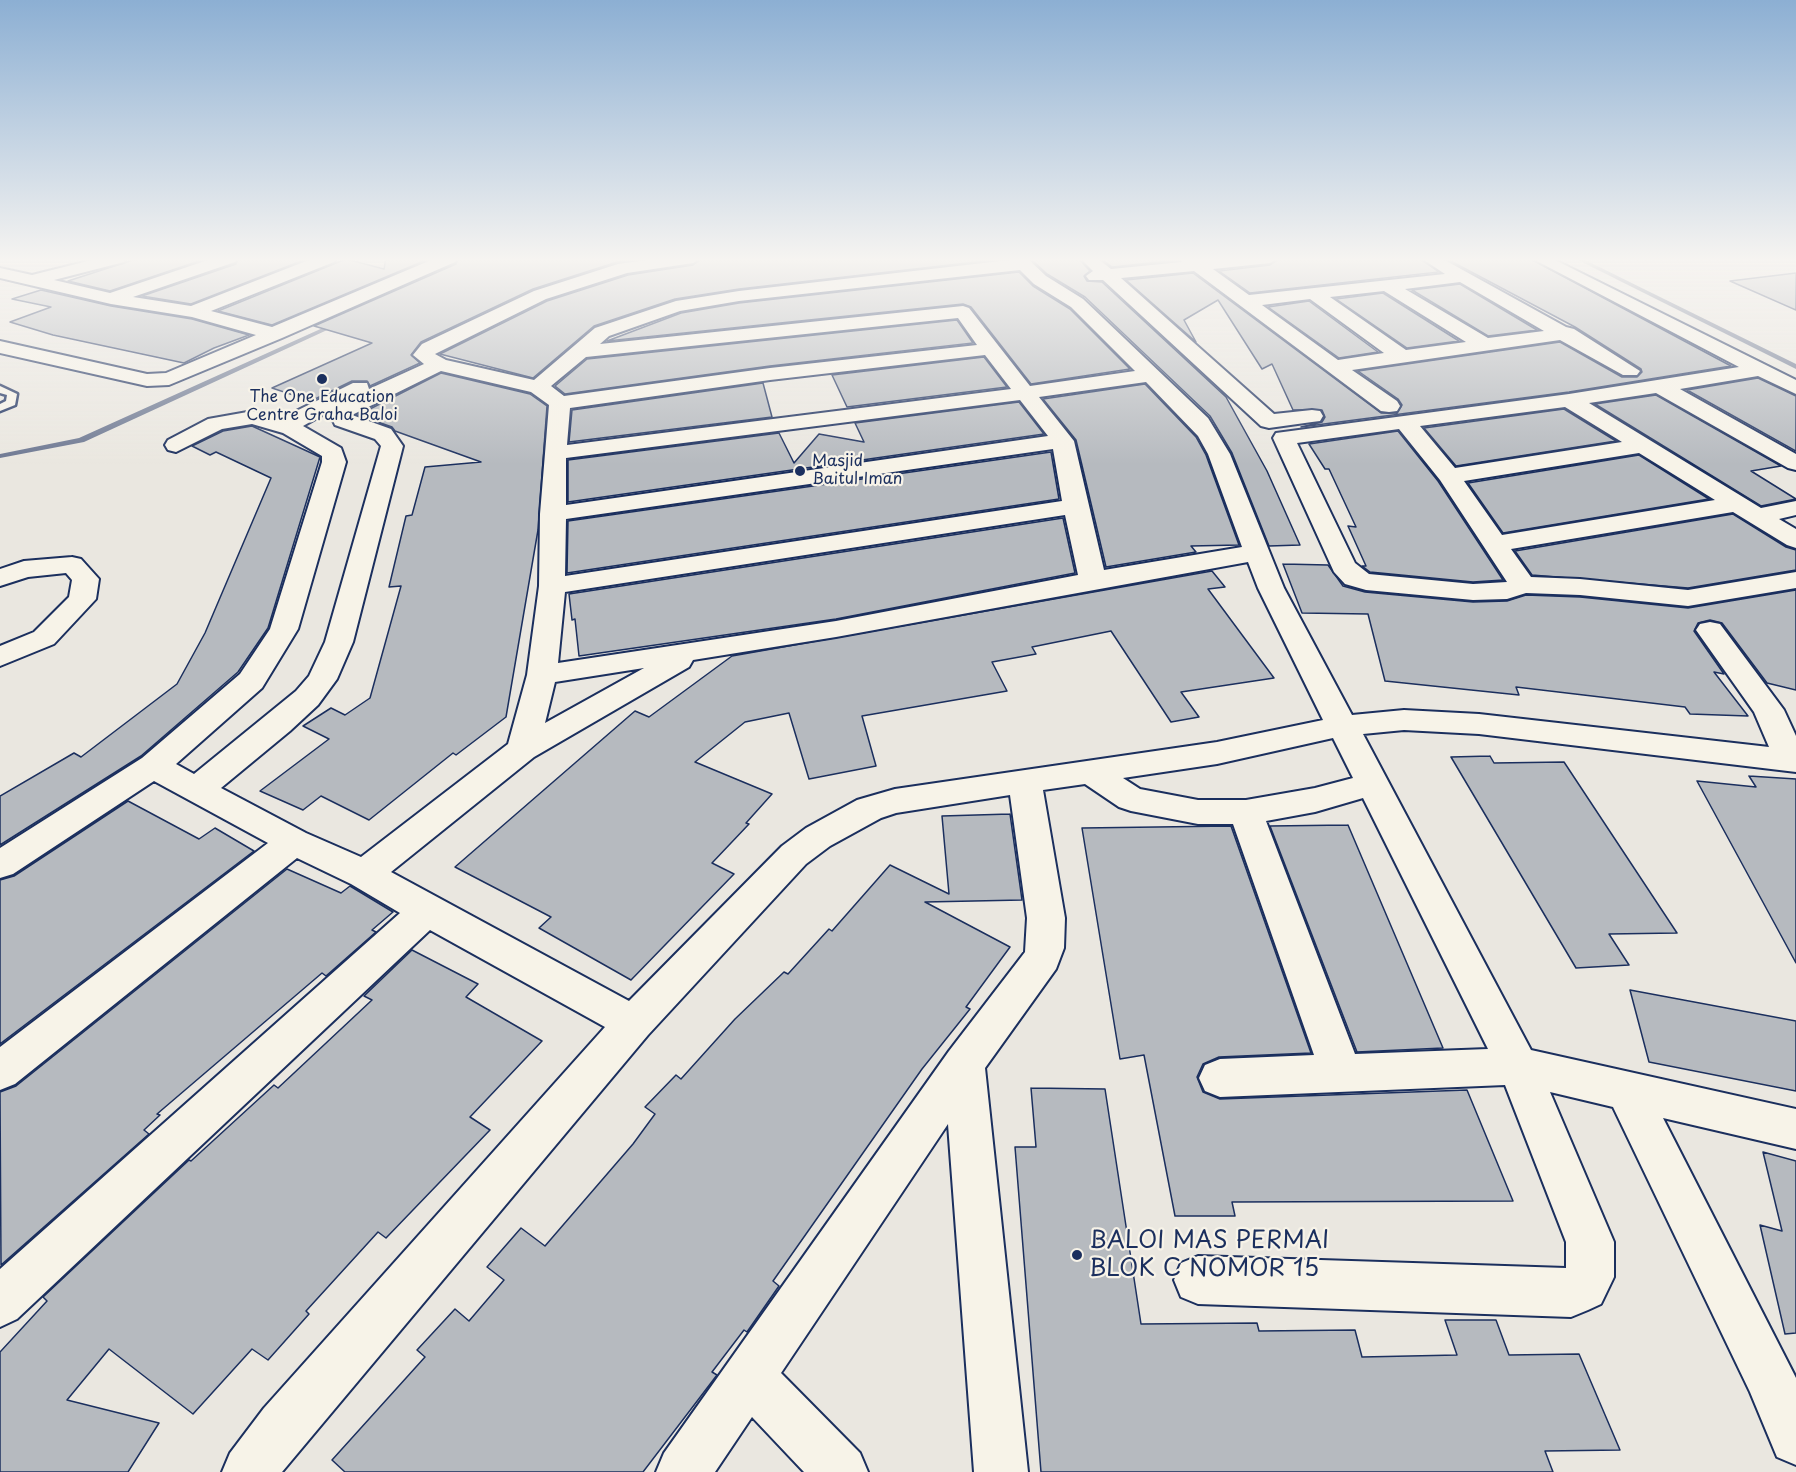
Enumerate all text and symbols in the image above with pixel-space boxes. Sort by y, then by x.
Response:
marker: The One Education Centre Graha Baloi [315,372,329,386]
place label: The One Education Centre Graha Baloi [246,388,398,426]
place label: Masjid Baitul Iman [812,452,902,490]
marker: Masjid Baitul Iman [793,464,807,478]
place label: BALOI MAS PERMAI BLOK C NOMOR 15 [1089,1227,1330,1283]
marker: BALOI MAS PERMAI BLOK C NOMOR 15 [1070,1248,1084,1262]

